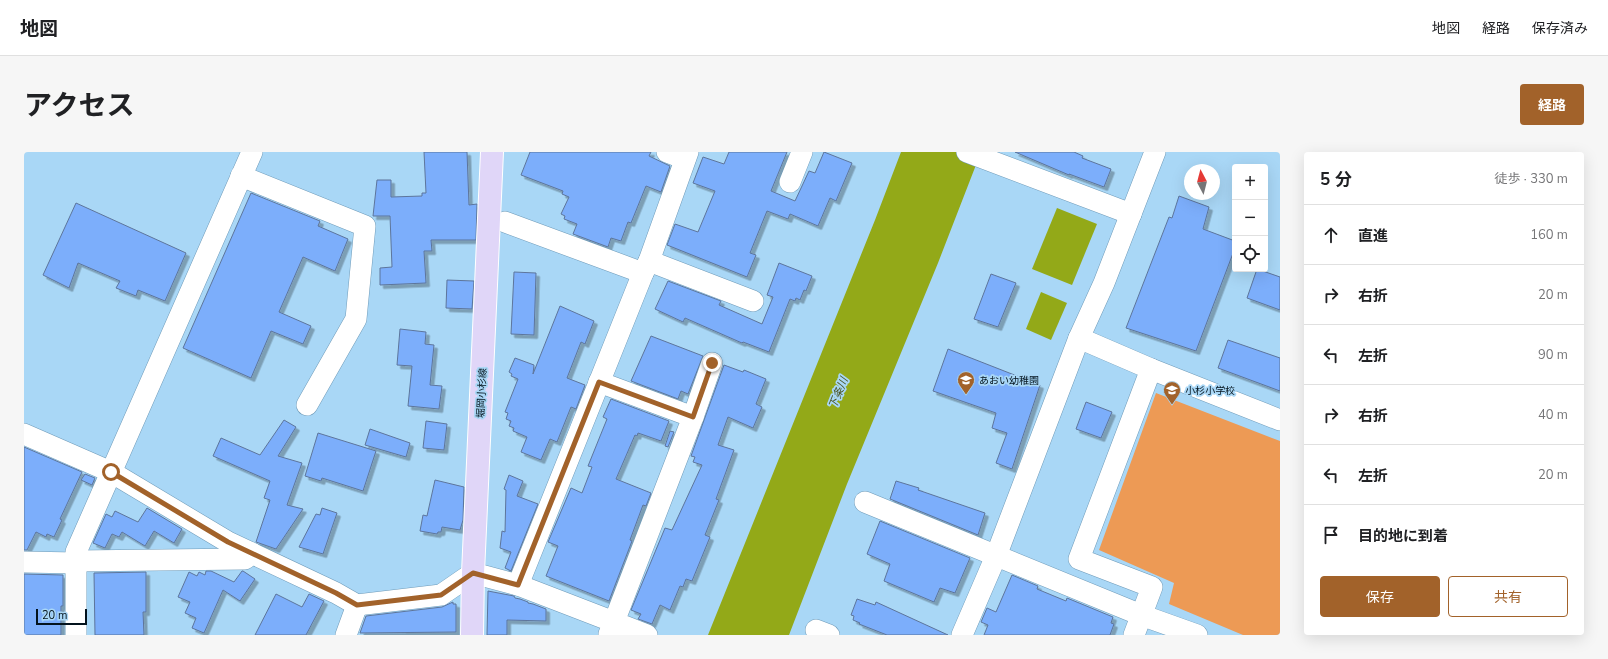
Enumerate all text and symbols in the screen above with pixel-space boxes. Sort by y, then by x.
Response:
text: 地図 [20,16,58,42]
text: 地図 [1432,19,1460,38]
text: 経路 [1482,19,1510,38]
text: 保存済み [1532,19,1588,38]
button: 経路 [1520,84,1584,125]
text: アクセス [24,87,135,125]
north arrow [1184,164,1220,200]
map controls [1232,164,1268,272]
button: + [1232,164,1268,200]
text: 5 分 [1320,168,1352,191]
text: 徒歩 · 330 m [1494,170,1568,188]
button: − [1232,200,1268,236]
icon: ahead [1320,224,1342,246]
text: 直進 [1358,226,1388,246]
text: 160 m [1530,226,1568,244]
button: locate [1232,236,1268,272]
icon: right [1320,284,1342,306]
text: 右折 [1358,286,1388,306]
text: 20 m [1538,286,1568,304]
icon: left [1320,344,1342,366]
text: 左折 [1358,346,1388,366]
text: 90 m [1538,346,1568,364]
route end [703,354,721,372]
street label: 堀岡小杉線 [474,368,490,418]
school or university icon: あおい幼稚園 [956,370,976,395]
water label: 下条川 [825,374,852,411]
place label: あおい幼稚園 [979,374,1039,388]
school or university icon: 小杉小学校 [1162,380,1182,405]
place label: 小杉小学校 [1185,384,1235,398]
icon: right [1320,404,1342,426]
text: 右折 [1358,406,1388,426]
text: 40 m [1538,406,1568,424]
route start [102,463,120,481]
icon: left [1320,464,1342,486]
text: 左折 [1358,466,1388,486]
text: 20 m [1538,466,1568,484]
icon: arrive [1320,524,1342,546]
text: 目的地に到着 [1358,526,1448,546]
button: 保存 [1320,576,1440,617]
button: 共有 [1448,576,1568,617]
scale bar [36,607,87,626]
text: 20 m [42,608,67,623]

